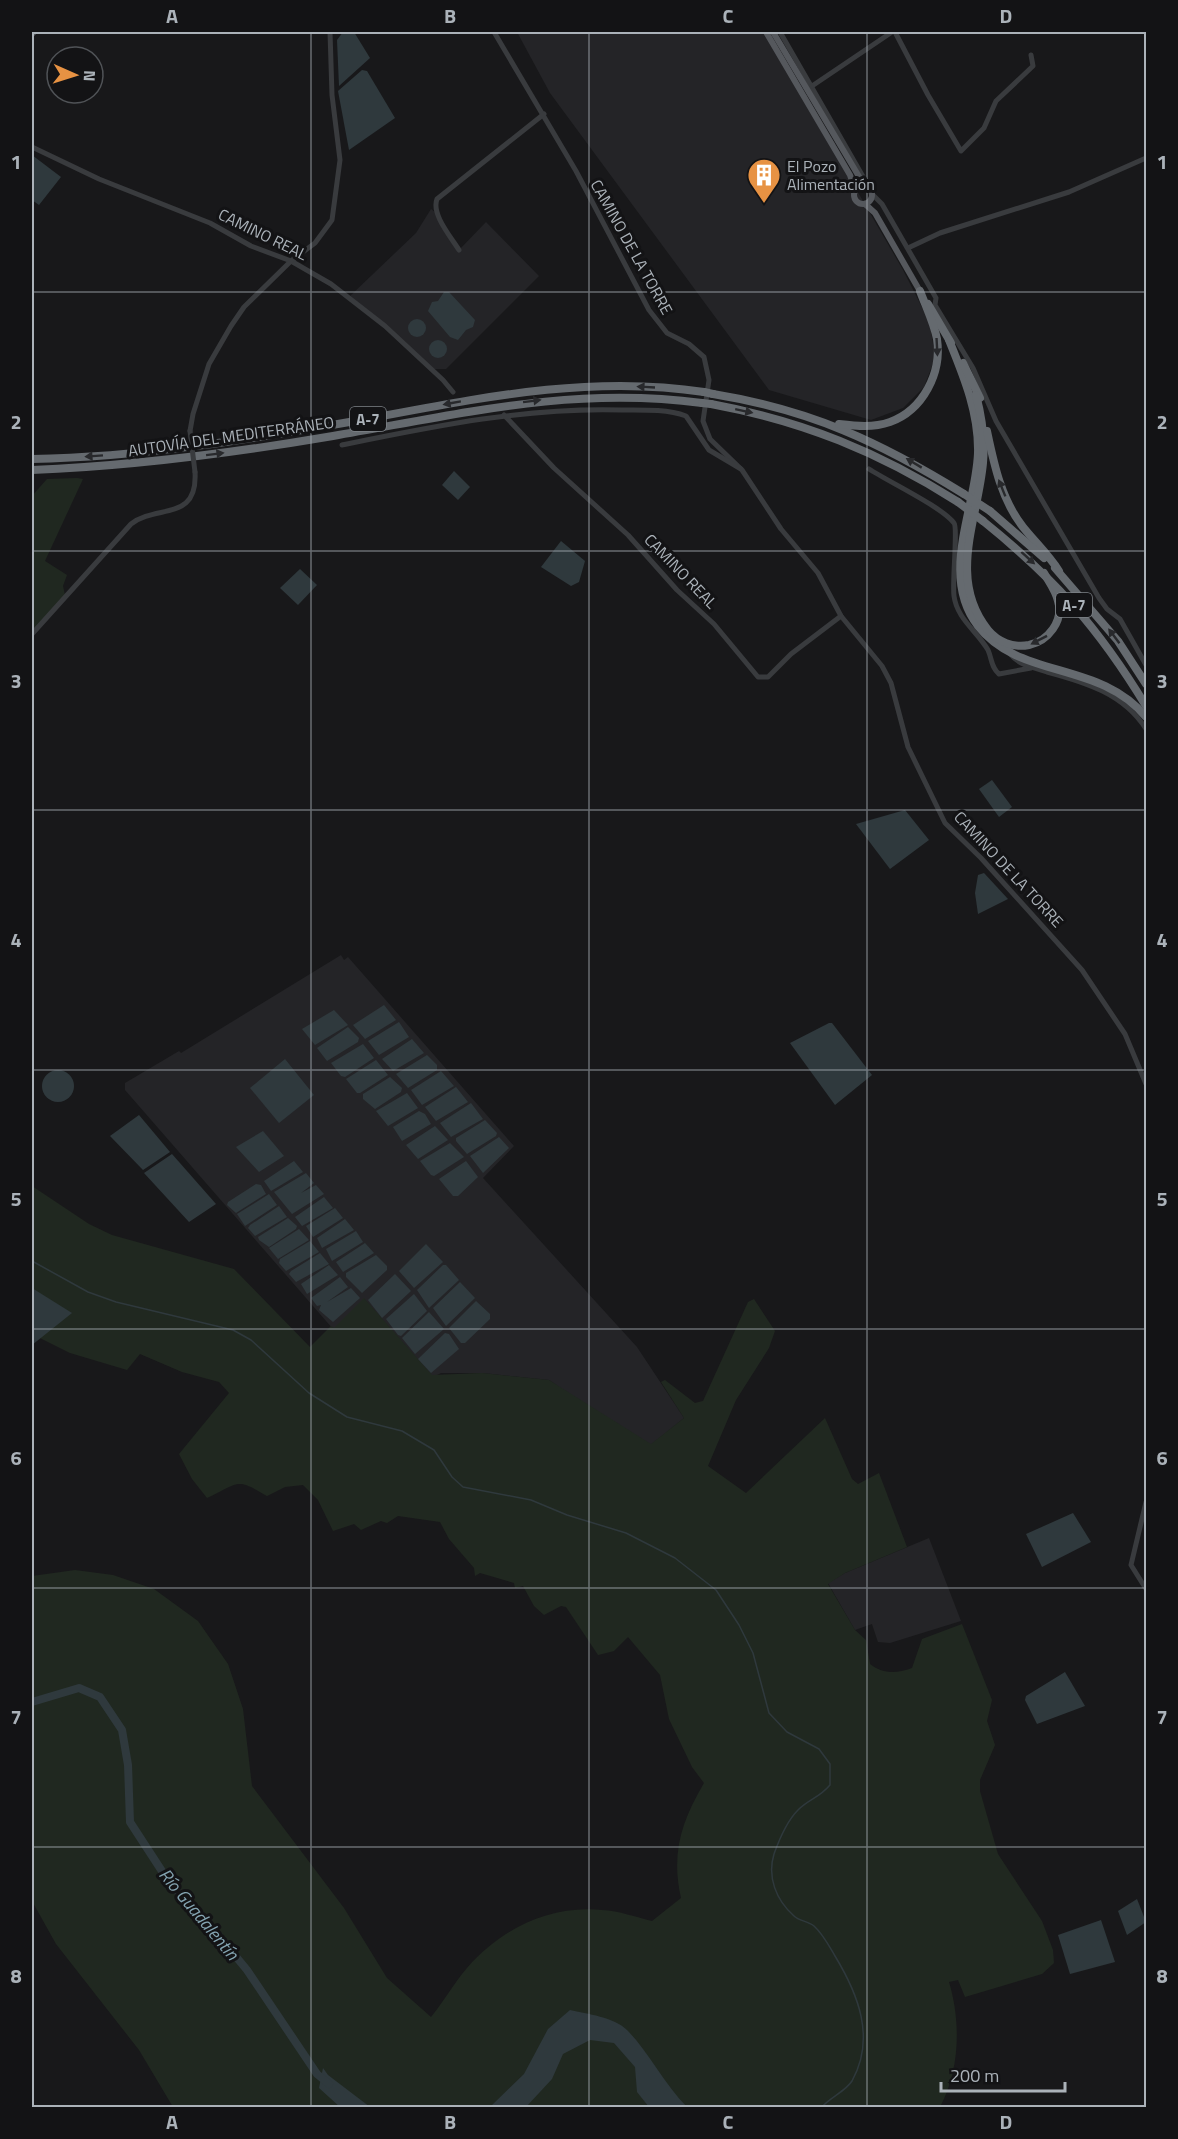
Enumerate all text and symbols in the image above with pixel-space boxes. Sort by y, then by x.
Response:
text: A [166,0,178,31]
text: B [444,0,456,31]
text: C [723,0,734,31]
text: D [1000,0,1012,31]
north arrow [45,45,105,105]
text: N [78,70,102,82]
text: 1 [10,146,22,177]
text: 1 [1156,146,1168,177]
place label: El Pozo Alimentación [787,154,875,196]
building icon: El Pozo Alimentación [746,157,782,204]
street label: CAMINO DE LA TORRE [585,175,679,319]
street label: CAMINO REAL [214,202,312,266]
one-way arrow [932,337,941,356]
one-way arrow [637,382,656,391]
one-way arrow [522,397,541,406]
one-way arrow [443,399,462,408]
text: 2 [10,406,22,437]
one-way arrow [735,406,754,416]
text: 2 [1156,406,1168,437]
road number: A-7 [350,407,386,431]
street label: AUTOVÍA DEL MEDITERRÁNEO [126,410,336,462]
one-way arrow [206,450,225,459]
one-way arrow [84,451,103,460]
one-way arrow [906,458,922,469]
one-way arrow [997,479,1007,497]
street label: CAMINO REAL [639,528,723,614]
one-way arrow [1020,551,1035,564]
road number: A-7 [1056,593,1092,617]
one-way arrow [1108,628,1120,644]
one-way arrow [1030,635,1047,645]
text: 3 [10,665,22,696]
text: 3 [1156,665,1168,696]
street label: CAMINO DE LA TORRE [949,806,1069,933]
text: 4 [10,924,22,955]
text: 4 [1156,924,1168,955]
text: 5 [10,1183,22,1214]
text: 5 [1156,1183,1168,1214]
text: 6 [10,1442,22,1473]
text: 6 [1156,1442,1168,1473]
text: 7 [10,1701,22,1732]
text: 7 [1156,1701,1168,1732]
water label: Río Guadalentín [153,1862,246,1967]
text: 8 [10,1960,22,1991]
text: 8 [1156,1960,1168,1991]
scale bar [941,2055,1066,2093]
text: 200 m [950,2062,999,2089]
text: A [166,2106,178,2137]
text: B [444,2106,456,2137]
text: C [723,2106,734,2137]
text: D [1000,2106,1012,2137]

